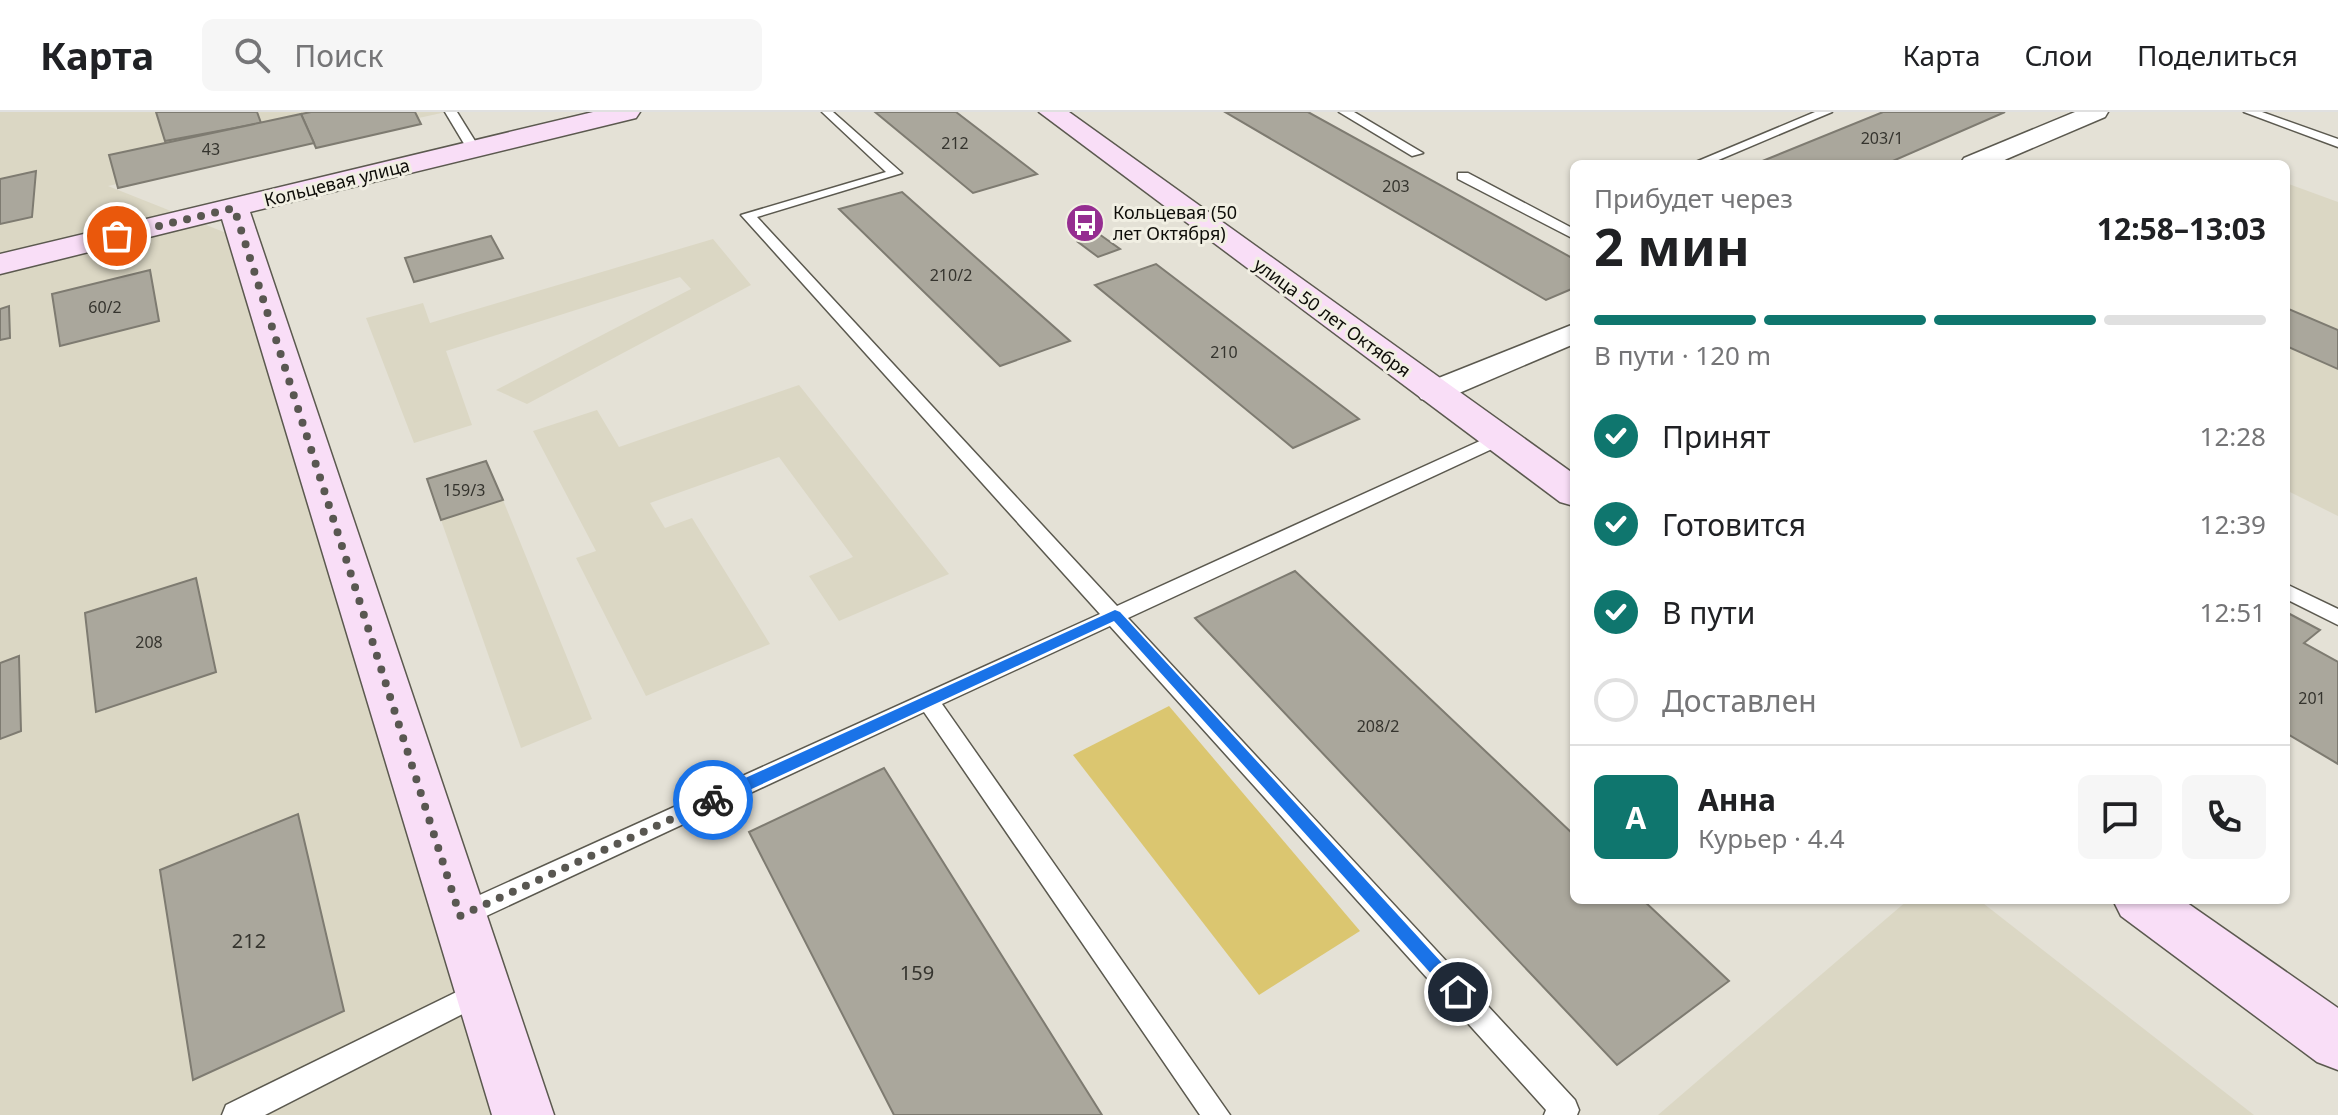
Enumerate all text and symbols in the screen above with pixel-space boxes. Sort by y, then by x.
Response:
search box [202,19,762,91]
text: Карта [40,29,154,81]
icon: search [230,33,274,77]
text: Поиск [294,35,383,76]
text: Карта [1902,36,1981,74]
text: Слои [2025,36,2093,74]
text: Поделиться [2137,36,2298,74]
house number: 203/1 [1861,127,1903,149]
house number: 212 [941,132,969,154]
house number: 43 [202,138,220,160]
street label: Кольцевая улица [261,152,412,212]
house number: 203 [1382,175,1410,197]
text: Прибудет через [1594,180,1793,216]
place label: Кольцевая (50 лет Октября) [1113,200,1237,245]
pin [83,202,151,270]
bus stop icon: Кольцевая (50 лет Октября) [1064,202,1106,244]
text: 12:58–13:03 [2097,208,2266,249]
text: 2 мин [1594,210,1750,281]
icon: bag [95,214,139,258]
street label: улица 50 лет Октября [1249,252,1416,382]
house number: 210/2 [930,264,972,286]
house number: 60/2 [88,296,122,318]
text: В пути · 120 m [1594,337,1771,373]
house number: 210 [1210,341,1238,363]
icon: check [1594,414,1638,458]
text: Принят [1662,416,1771,457]
text: 12:28 [2200,418,2266,454]
house number: 159/3 [443,479,485,501]
icon: check [1594,502,1638,546]
text: Готовится [1662,504,1806,545]
text: 12:39 [2200,506,2266,542]
icon: check [1594,590,1638,634]
text: В пути [1662,592,1755,633]
text: 12:51 [2200,594,2266,630]
house number: 208 [135,631,163,653]
text: Доставлен [1662,680,1817,721]
house number: 201 [2298,687,2326,709]
house number: 208/2 [1357,715,1399,737]
courier [673,760,753,840]
button: chat [2078,775,2162,859]
button: phone [2182,775,2266,859]
icon: bike [691,778,735,822]
text: Анна [1698,779,1776,820]
text: А [1626,797,1646,838]
text: Курьер · 4.4 [1698,820,1845,856]
house number: 212 [232,927,266,954]
pin [1424,958,1492,1026]
house number: 159 [900,959,934,986]
icon: home [1436,970,1480,1014]

